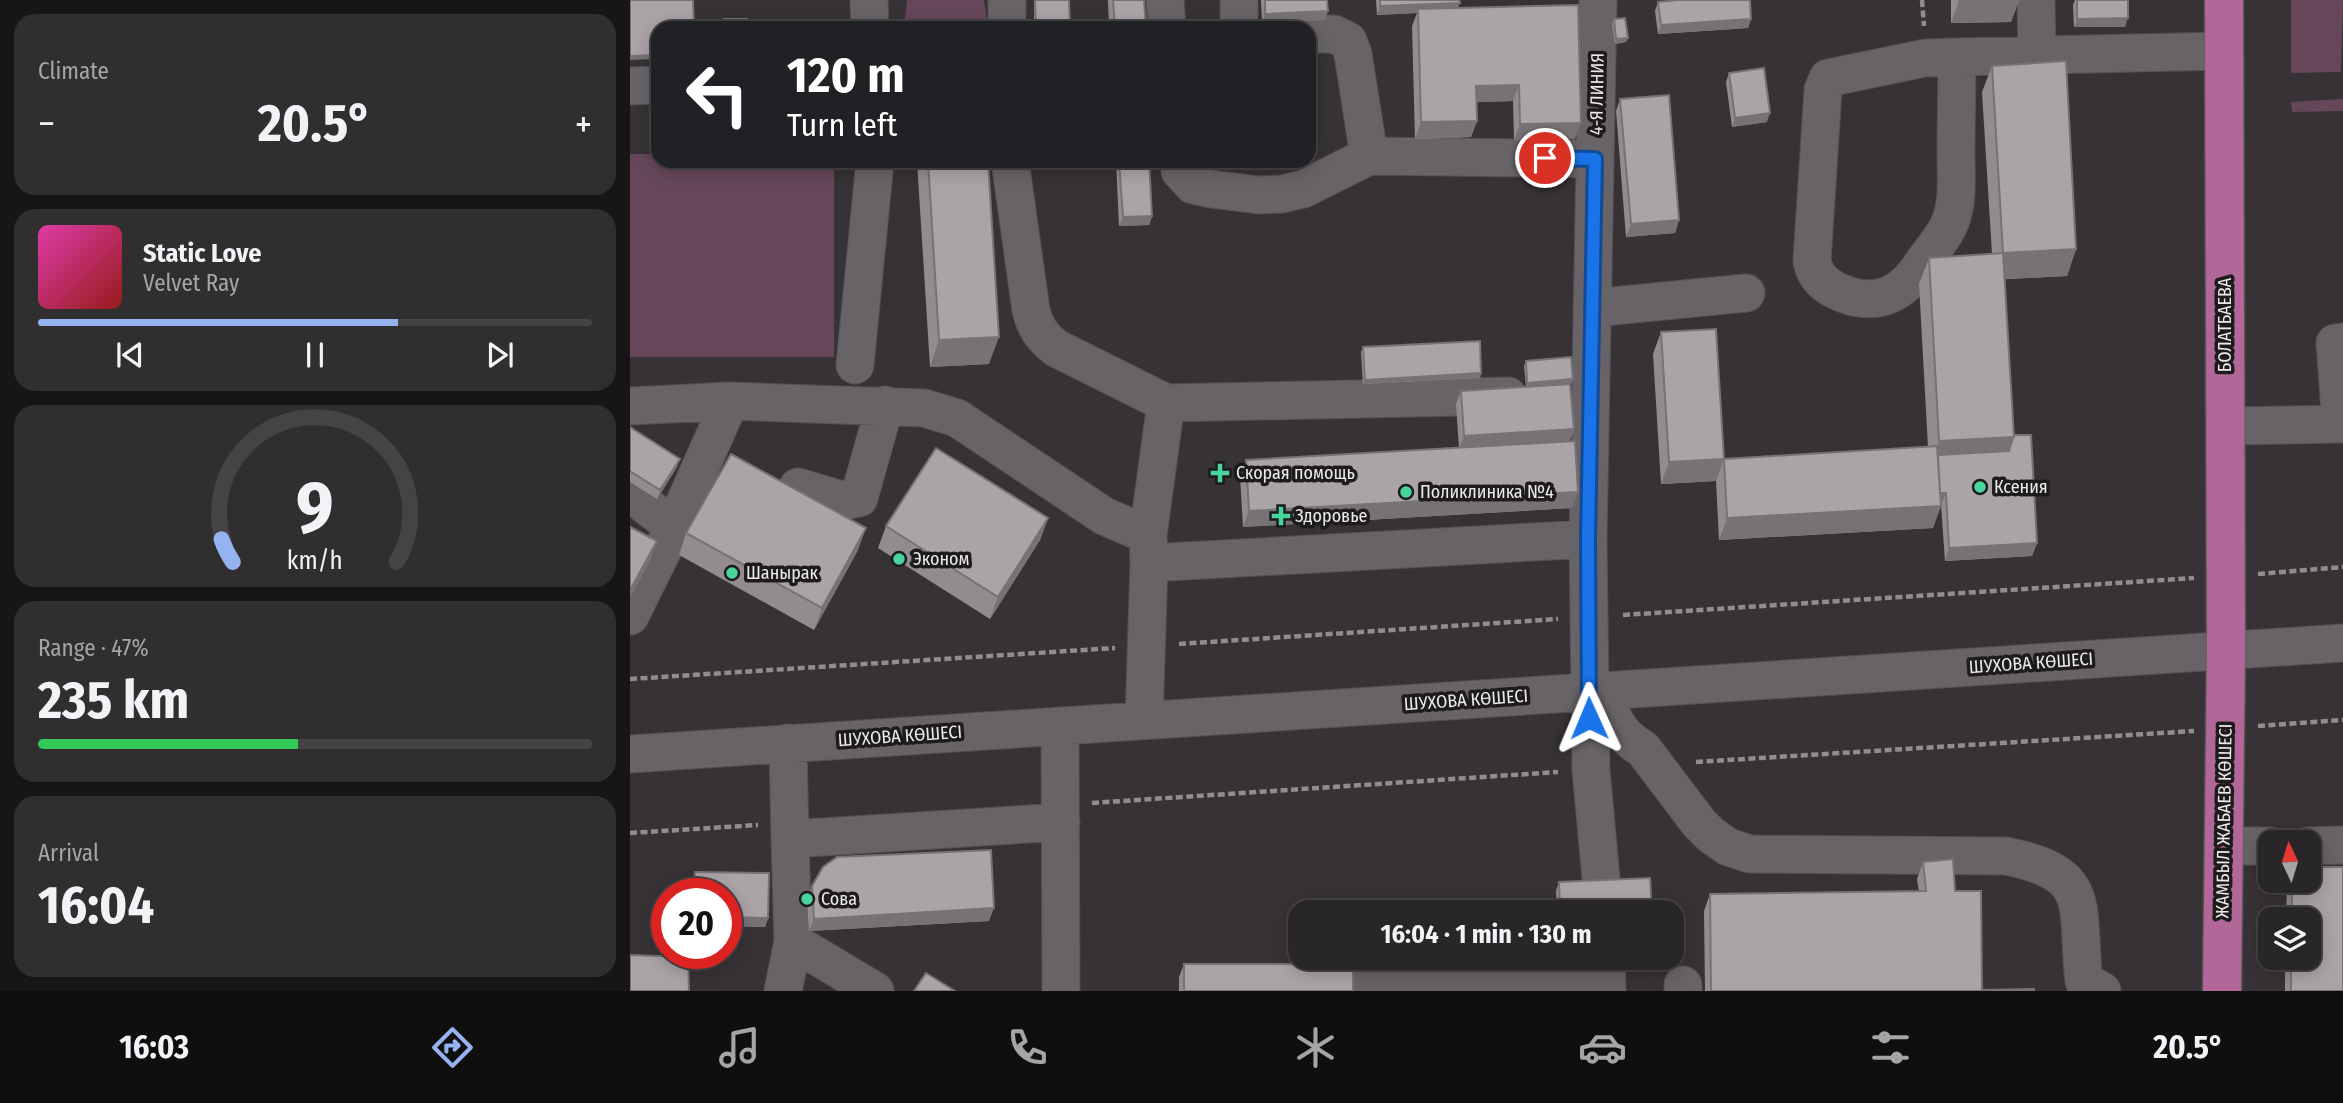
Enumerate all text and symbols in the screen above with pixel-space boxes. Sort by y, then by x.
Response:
text: 120 m [787,46,905,105]
icon: left [672,49,763,140]
street label: 4-Я ЛИНИЯ [1585,53,1609,135]
text: Climate [38,57,109,85]
text: 20.5° [258,92,372,155]
text: − [38,101,55,147]
text: + [575,101,592,147]
text: Turn left [787,106,897,144]
pin [1515,128,1575,188]
icon: arrive [1526,139,1564,177]
text: Static Love [143,238,261,269]
text: Velvet Ray [143,269,239,297]
street label: БОЛАТБАЕВА [2214,277,2236,372]
icon: previous [111,336,149,374]
icon: pause [296,336,334,374]
icon: next [481,336,519,374]
place label: Скорая помощь [1236,462,1355,484]
marker: Скорая помощь [1210,463,1230,483]
text: 9 [296,464,334,551]
place label: Ксения [1994,476,2048,498]
marker: Ксения [1972,479,1988,495]
place label: Поликлиника №4 [1420,481,1554,503]
marker: Поликлиника №4 [1398,484,1414,500]
place label: Здоровье [1295,505,1367,527]
marker: Здоровье [1273,508,1289,524]
text: km/h [287,545,343,575]
place label: Эконом [913,548,970,570]
marker: Эконом [891,551,907,567]
place label: Шанырак [746,562,818,584]
marker: Шанырак [724,565,740,581]
text: Range · 47% [38,634,149,662]
street label: ШУХОВА КӨШЕСІ [1968,648,2094,678]
text: 235 km [38,669,189,732]
position arrow [1552,681,1626,755]
street label: ШУХОВА КӨШЕСІ [1403,685,1529,715]
street label: ШУХОВА КӨШЕСІ [837,721,963,751]
street label: ЖАМБЫЛ ЖАБАЕВ КӨШЕСІ [2211,723,2237,919]
north arrow [2258,830,2320,892]
map controls [2258,830,2321,970]
text: Arrival [38,839,99,867]
text: 16:04 [38,874,154,937]
speed limit sign: 20 [651,878,742,969]
place label: Сова [821,888,857,910]
marker: Сова [799,891,815,907]
button: layers [2258,907,2321,970]
text: 16:04 · 1 min · 130 m [1381,919,1592,950]
icon: directions [428,1023,477,1072]
icon: music [715,1023,764,1072]
icon: phone [1003,1023,1052,1072]
icon: climate [1291,1023,1340,1072]
icon: car [1578,1023,1627,1072]
icon: filters [1866,1023,1915,1072]
text: 16:03 [119,1028,189,1066]
text: 20.5° [2153,1028,2224,1066]

